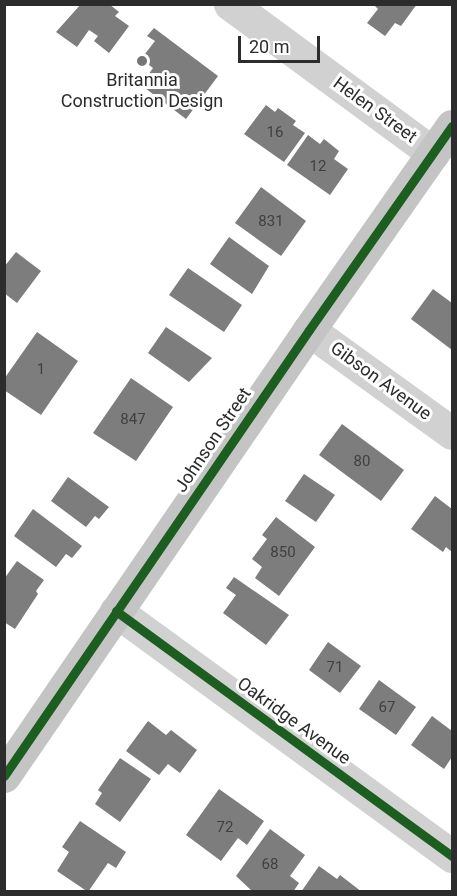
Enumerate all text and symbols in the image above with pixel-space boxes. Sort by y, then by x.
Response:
scale bar [241,24,324,62]
text: 20 m [249,36,289,57]
marker: Britannia Construction Design [135,54,149,68]
place label: Britannia Construction Design [61,70,223,112]
street label: Helen Street [329,72,421,148]
house number: 16 [267,124,283,142]
house number: 12 [310,158,326,176]
house number: 831 [258,213,284,231]
street label: Gibson Avenue [326,337,436,425]
house number: 1 [37,361,45,379]
street label: Johnson Street [170,384,256,496]
house number: 847 [120,411,146,429]
house number: 80 [354,453,370,471]
house number: 850 [270,544,296,562]
house number: 71 [327,659,343,677]
street label: Oakridge Avenue [233,673,355,769]
house number: 67 [379,699,395,717]
house number: 72 [217,819,233,837]
house number: 68 [262,856,278,874]

